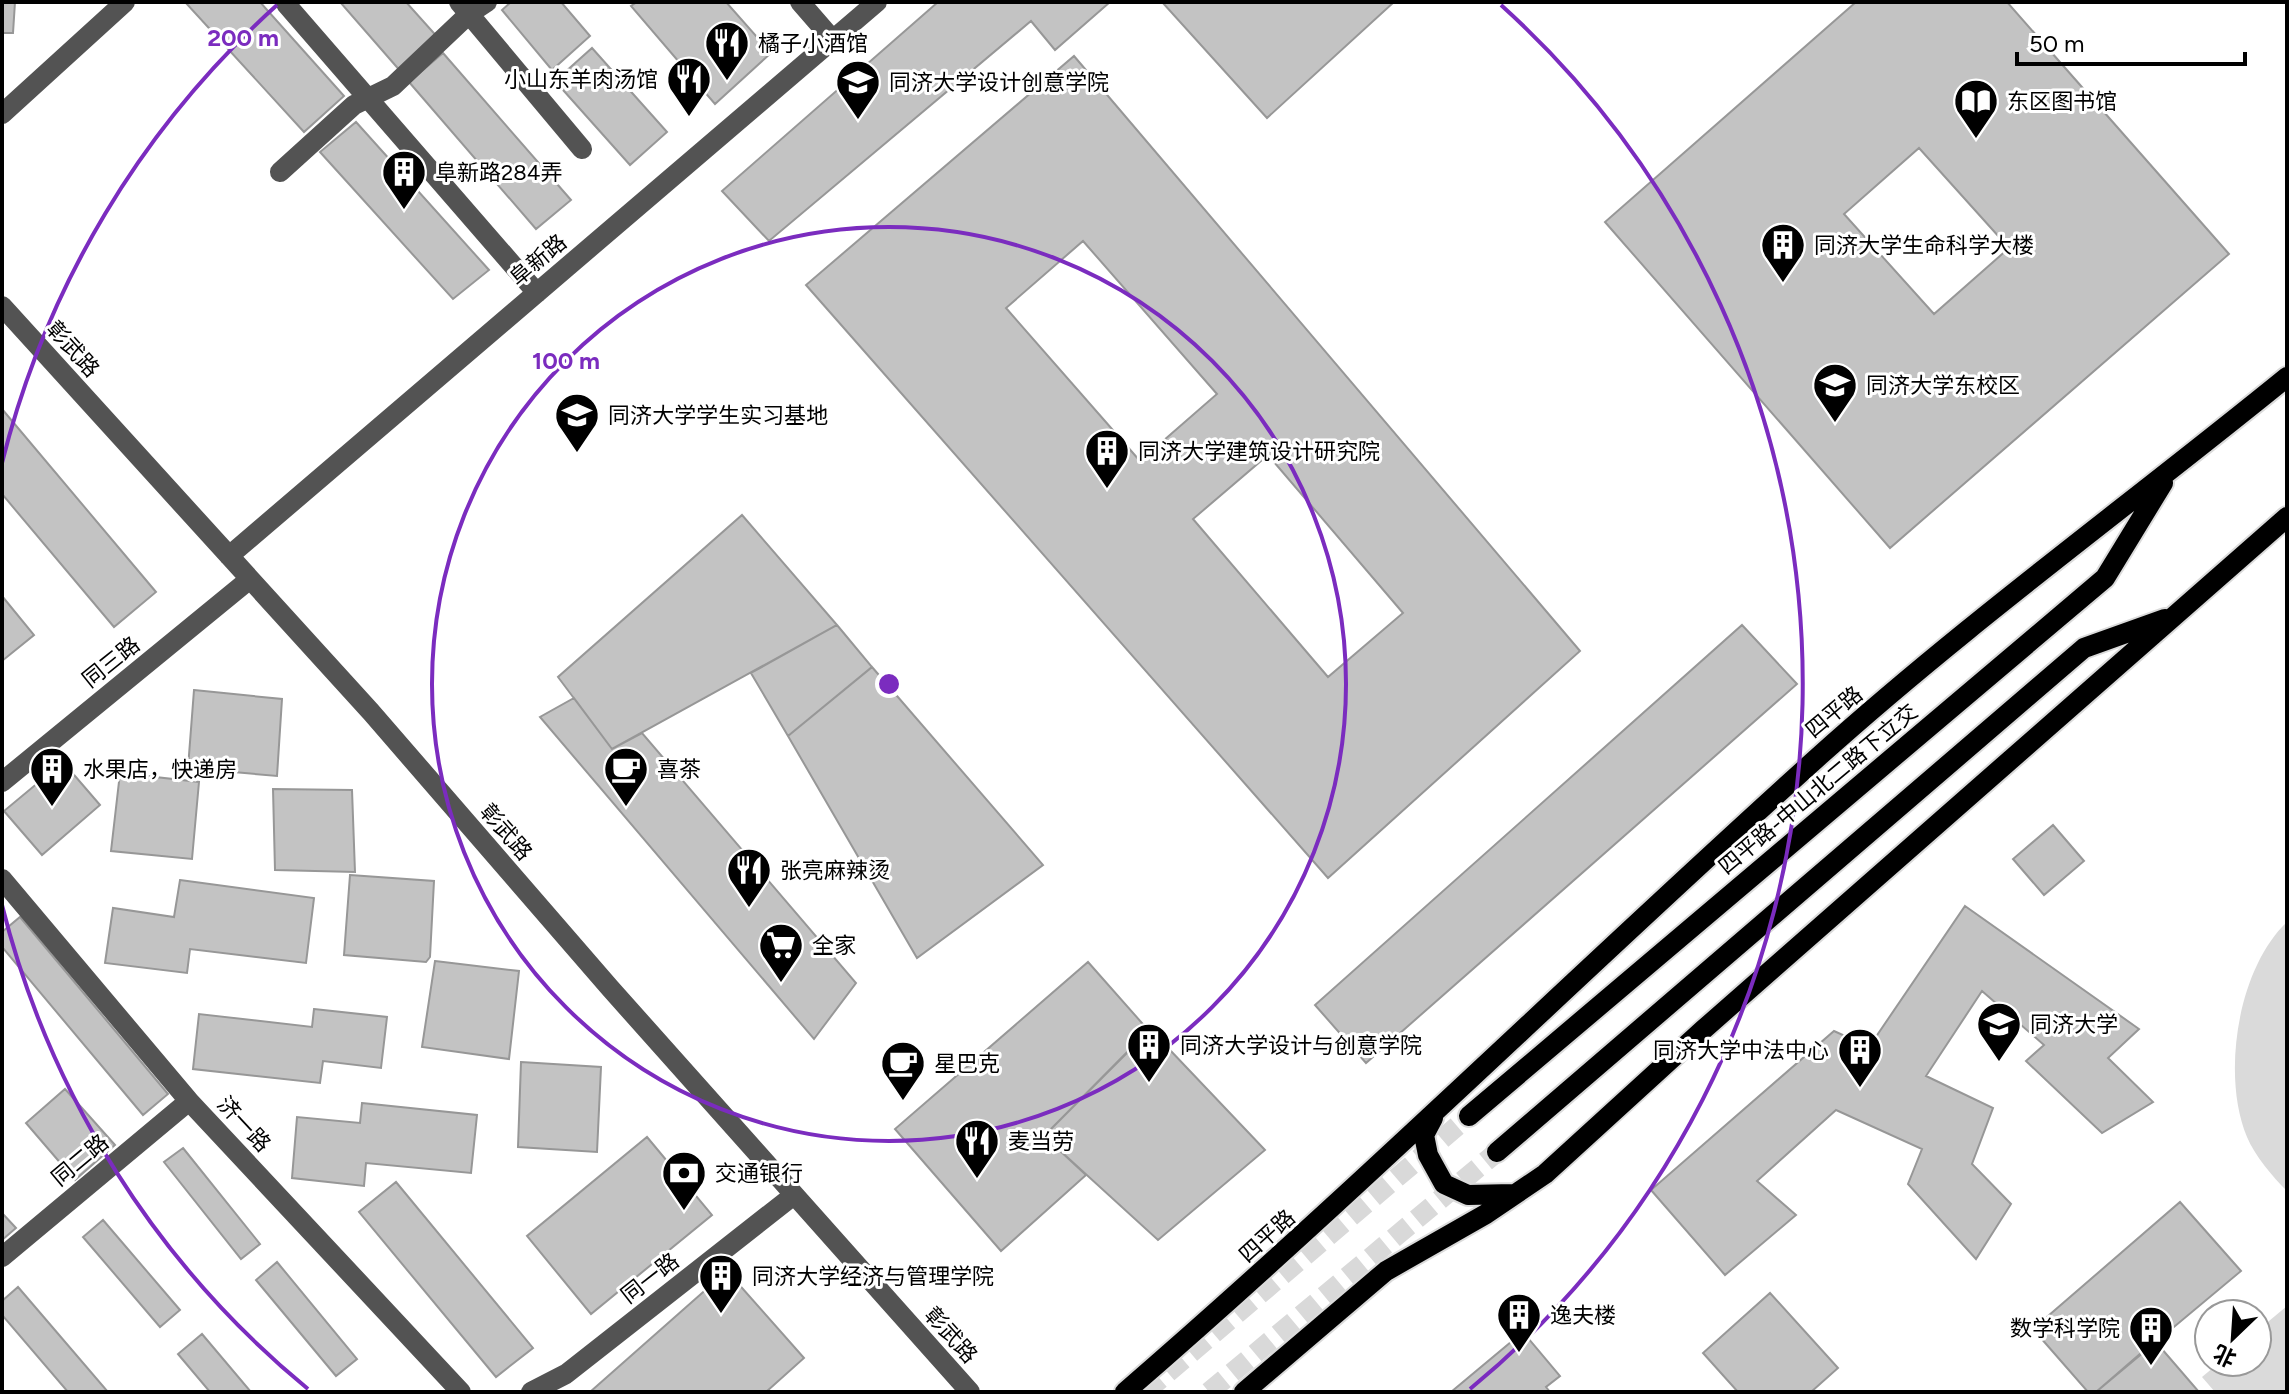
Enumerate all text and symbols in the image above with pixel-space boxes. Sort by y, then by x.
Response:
scale bar [2017,16,2245,66]
restaurant icon: 橘子小酒馆 [703,19,751,82]
text: 200 m [207,23,279,52]
text: 50 m [2029,29,2085,58]
place label: 橘子小酒馆 [758,30,868,57]
restaurant icon: 小山东羊肉汤馆 [665,55,713,118]
school or university icon: 同济大学设计创意学院 [834,58,882,121]
place label: 小山东羊肉汤馆 [504,66,658,93]
place label: 同济大学设计创意学院 [889,69,1109,96]
library icon: 东区图书馆 [1952,77,2000,140]
place label: 东区图书馆 [2007,88,2117,115]
building icon: 阜新路284弄 [380,148,428,211]
place label: 阜新路284弄 [435,159,562,186]
building icon: 同济大学生命科学大楼 [1759,221,1807,284]
street label: 阜新路 [504,228,572,292]
place label: 同济大学生命科学大楼 [1814,232,2034,259]
street label: 彰武路 [41,315,105,383]
text: 100 m [532,346,600,375]
school or university icon: 同济大学东校区 [1811,361,1859,424]
place label: 同济大学东校区 [1866,372,2020,399]
school or university icon: 同济大学学生实习基地 [553,391,601,454]
place label: 同济大学学生实习基地 [608,402,828,429]
building icon: 同济大学建筑设计研究院 [1083,427,1131,490]
place label: 同济大学建筑设计研究院 [1138,438,1380,465]
street label: 同三路 [77,631,145,693]
centre of rings [875,670,903,698]
street label: 四平路 [1800,680,1868,744]
street label: 四平路-中山北二路下立交 [1713,698,1923,880]
building icon: 水果店，快递房 [28,745,76,808]
cafe icon: 喜茶 [602,745,650,808]
place label: 水果店，快递房 [83,756,237,783]
place label: 喜茶 [657,756,701,783]
street label: 彰武路 [474,798,538,866]
restaurant icon: 张亮麻辣烫 [725,846,773,909]
place label: 张亮麻辣烫 [780,857,890,884]
supermarket icon: 全家 [757,921,805,984]
place label: 全家 [812,932,856,959]
school or university icon: 同济大学 [1975,1000,2023,1063]
place label: 同济大学 [2030,1011,2118,1038]
building icon: 同济大学设计与创意学院 [1125,1021,1173,1084]
building icon: 同济大学中法中心 [1836,1026,1884,1089]
place label: 同济大学设计与创意学院 [1180,1032,1422,1059]
place label: 同济大学中法中心 [1653,1037,1829,1064]
cafe icon: 星巴克 [879,1039,927,1102]
place label: 星巴克 [934,1050,1000,1077]
street label: 济一路 [212,1091,276,1157]
restaurant icon: 麦当劳 [953,1117,1001,1180]
street label: 同二路 [46,1128,114,1192]
place label: 麦当劳 [1008,1128,1074,1155]
bank icon: 交通银行 [660,1149,708,1212]
place label: 交通银行 [715,1160,803,1187]
street label: 四平路 [1233,1204,1301,1268]
street label: 同一路 [616,1247,684,1309]
building icon: 同济大学经济与管理学院 [697,1252,745,1315]
place label: 同济大学经济与管理学院 [752,1263,994,1290]
building icon: 逸夫楼 [1495,1291,1543,1354]
north arrow [2193,1298,2273,1378]
street label: 彰武路 [919,1301,983,1369]
place label: 逸夫楼 [1550,1302,1616,1329]
building icon: 数学科学院 [2127,1304,2175,1367]
place label: 数学科学院 [2010,1315,2120,1342]
text: 北 [2209,1339,2240,1373]

